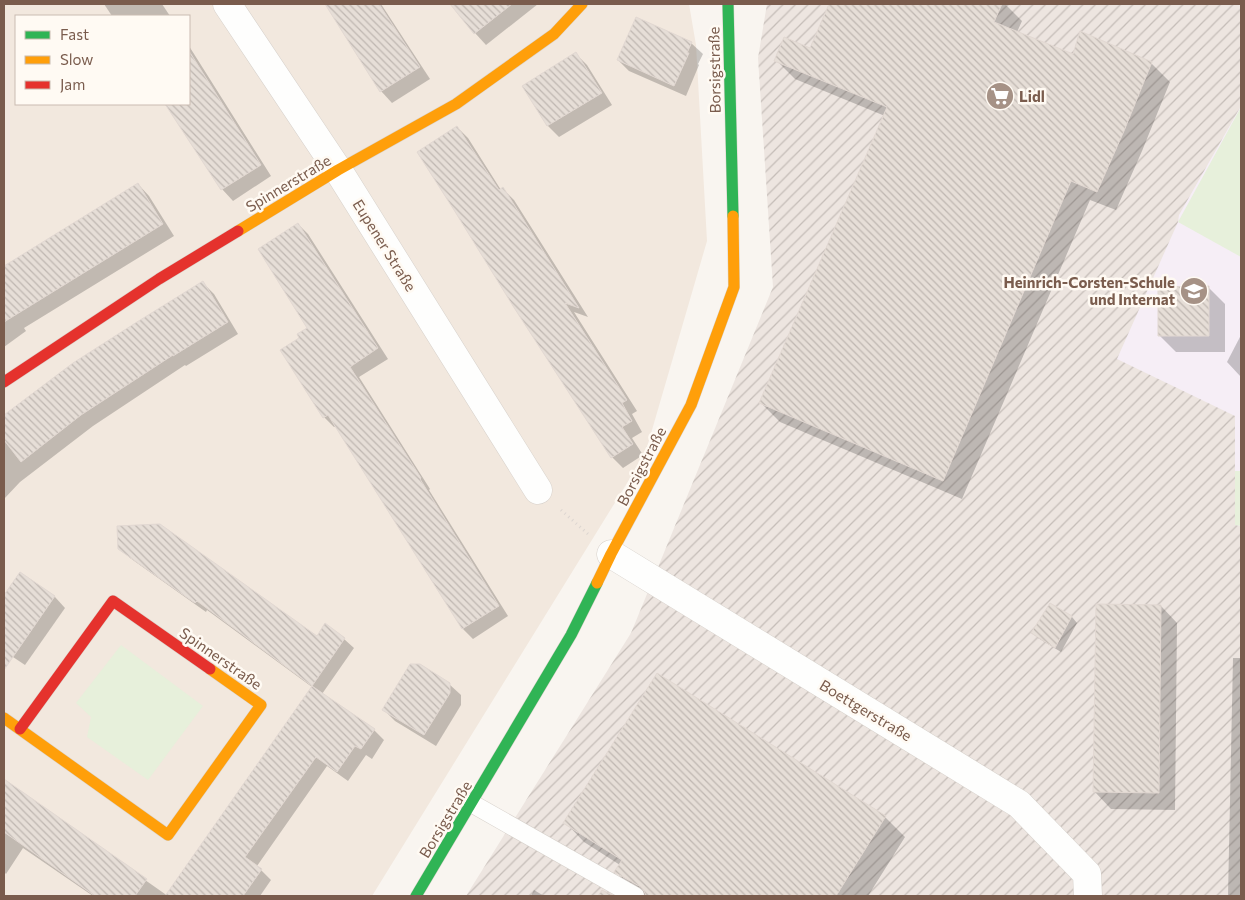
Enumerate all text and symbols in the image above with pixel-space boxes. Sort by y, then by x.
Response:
legend [15,15,190,105]
text: Fast [60,25,89,43]
street label: Borsigstraße [704,26,724,114]
text: Slow [60,50,93,68]
text: Jam [60,75,85,93]
supermarket icon: Lidl [985,81,1015,111]
place label: Lidl [1019,87,1045,105]
street label: Spinnerstraße [242,151,334,215]
street label: Eupener Straße [350,196,420,294]
place label: Heinrich-Corsten-Schule und Internat [1003,273,1175,308]
school or university icon: Heinrich-Corsten-Schule und Internat [1179,276,1209,306]
street label: Borsigstraße [613,423,669,509]
street label: Spinnerstraße [177,623,266,693]
street label: Boettgerstraße [817,676,915,745]
street label: Borsigstraße [415,777,475,861]

